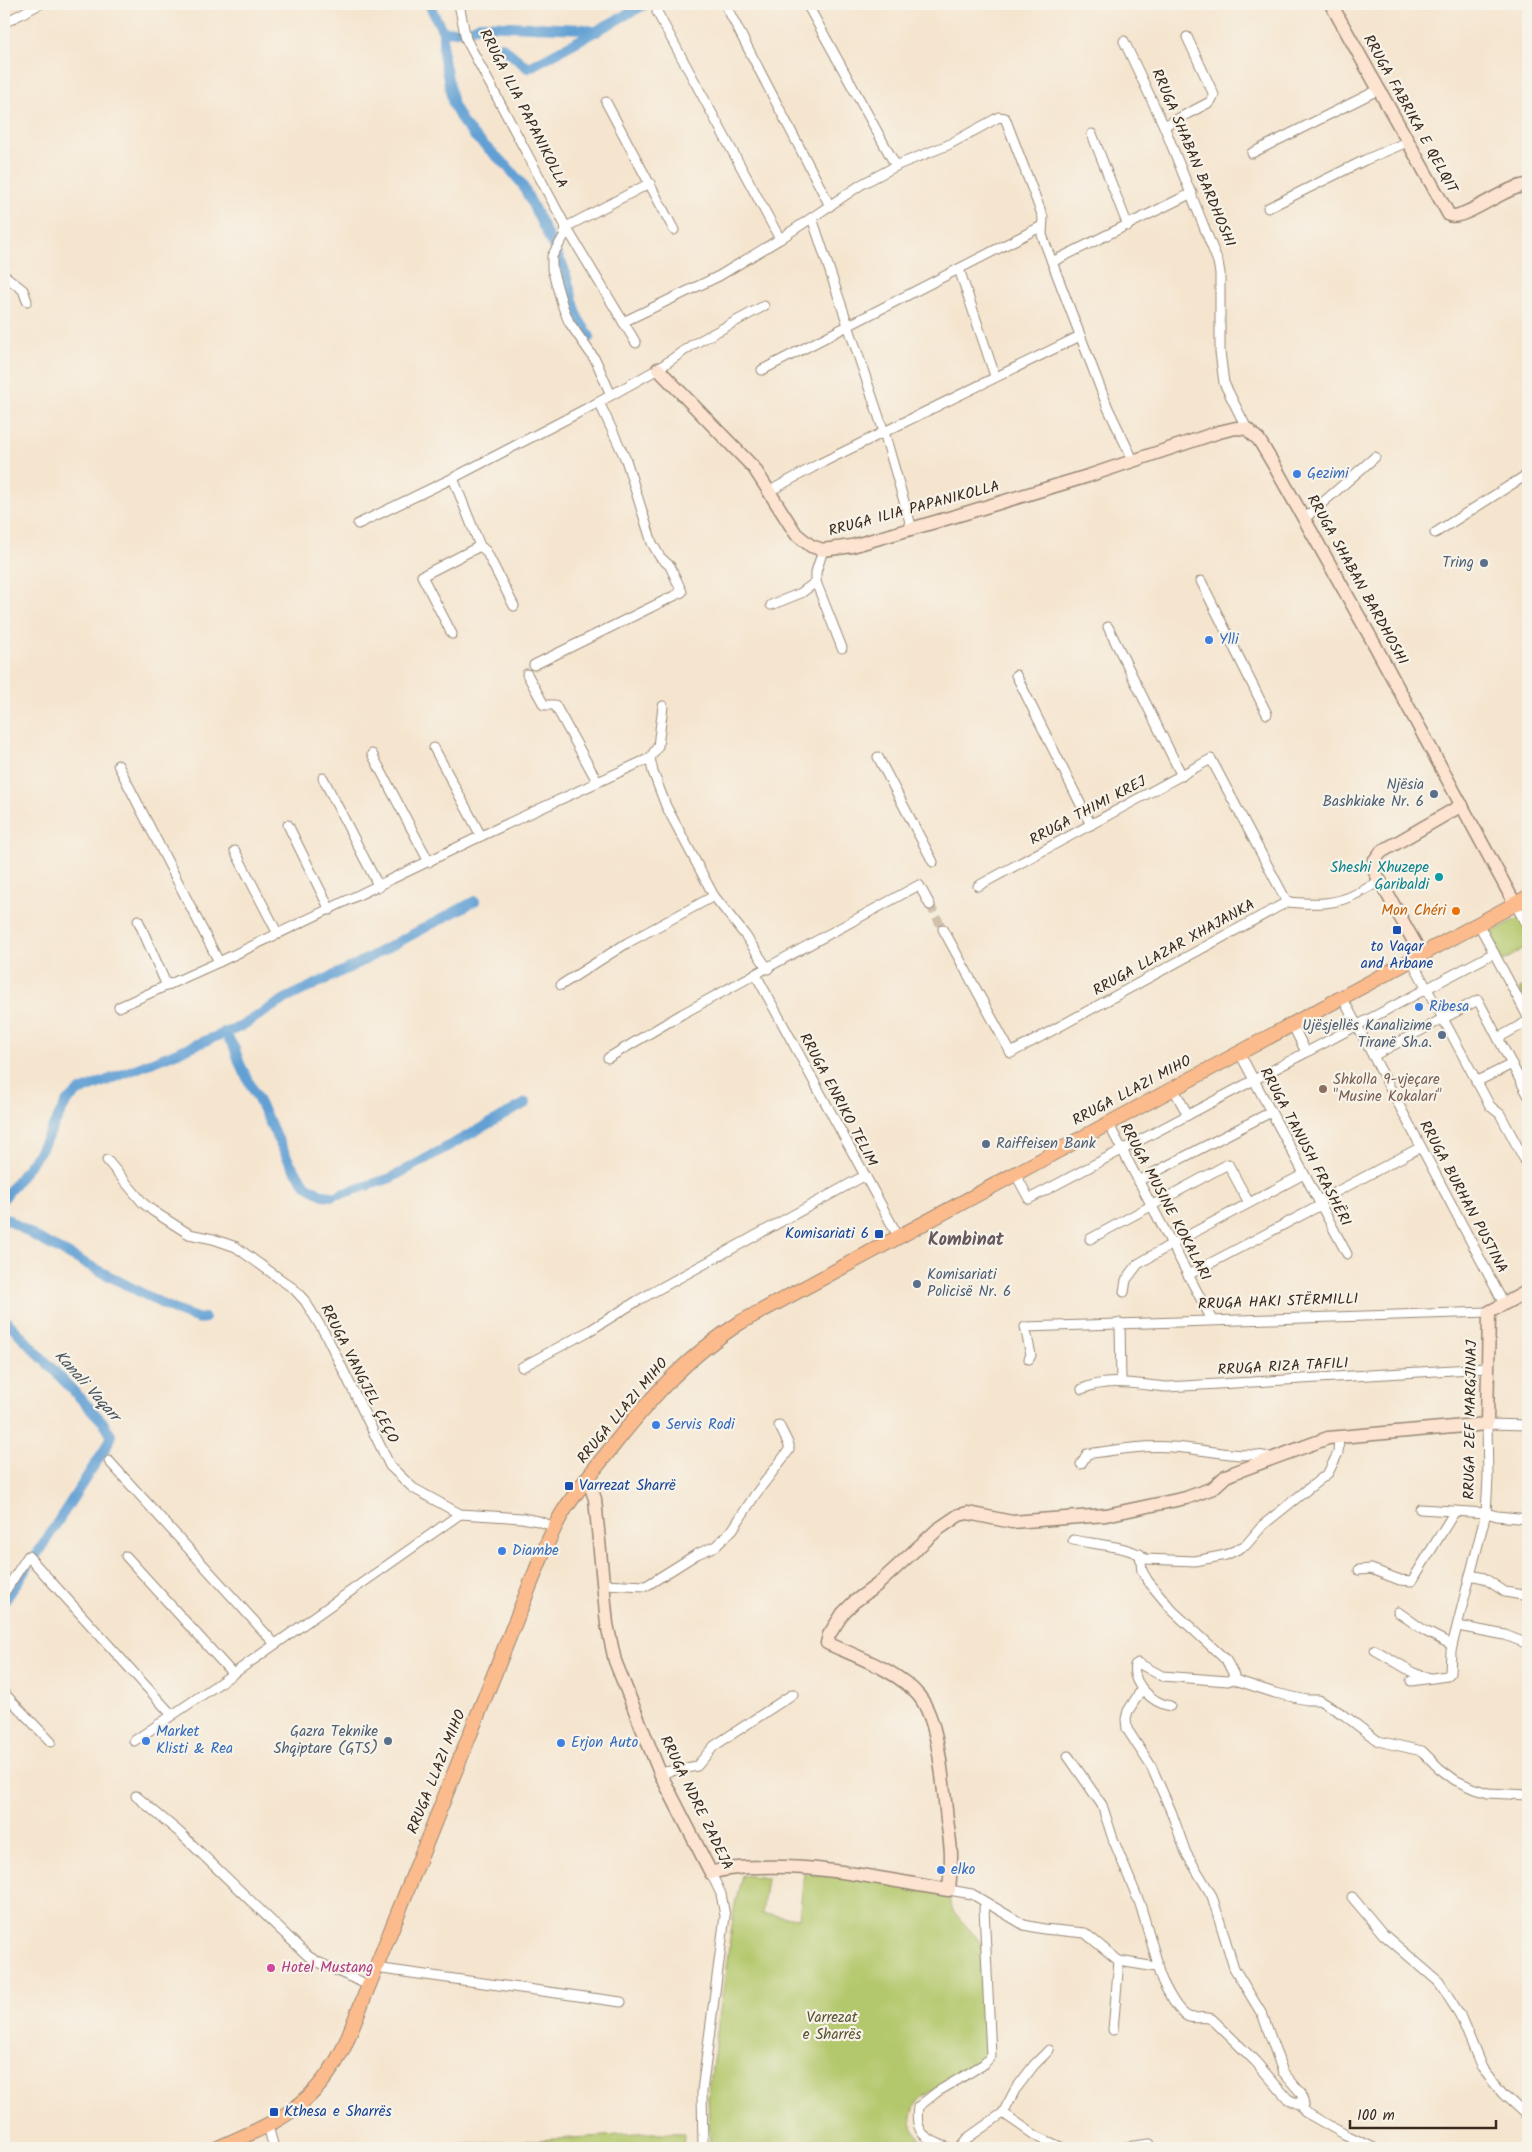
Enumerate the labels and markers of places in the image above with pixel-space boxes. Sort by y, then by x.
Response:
place label: Gezimi [1307,462,1350,486]
marker: Gezimi [1291,468,1303,480]
place label: Tring [1442,551,1474,575]
marker: Tring [1478,557,1490,569]
place label: Ylli [1219,628,1240,652]
marker: Ylli [1203,634,1215,646]
place label: Njësia Bashkiake Nr. 6 [1323,773,1424,814]
marker: Njësia Bashkiake Nr. 6 [1428,788,1440,800]
place label: Sheshi Xhuzepe Garibaldi [1330,856,1430,897]
marker: Sheshi Xhuzepe Garibaldi [1433,871,1445,883]
place label: Mon Chéri [1381,899,1447,923]
marker: Mon Chéri [1450,905,1462,917]
marker: to Vaqar and Arbane [1391,924,1403,936]
place label: to Vaqar and Arbane [1361,935,1433,976]
place label: Ribesa [1429,995,1469,1019]
marker: Ribesa [1413,1001,1425,1013]
place label: Ujësjellës Kanalizime Tiranë Sh.a. [1302,1014,1432,1055]
marker: Ujësjellës Kanalizime Tiranë Sh.a. [1436,1029,1448,1041]
place label: Shkolla 9-vjeçare "Musine Kokalari" [1333,1068,1442,1109]
marker: Shkolla 9-vjeçare "Musine Kokalari" [1317,1083,1329,1095]
place label: Raiffeisen Bank [996,1132,1097,1156]
marker: Raiffeisen Bank [980,1138,992,1150]
place label: Komisariati 6 [785,1222,869,1246]
marker: Komisariati 6 [873,1228,885,1240]
place label: Komisariati Policisë Nr. 6 [927,1263,1011,1304]
marker: Komisariati Policisë Nr. 6 [911,1278,923,1290]
place label: Servis Rodi [666,1413,736,1437]
marker: Servis Rodi [650,1419,662,1431]
place label: Varrezat Sharrë [579,1474,676,1498]
marker: Varrezat Sharrë [563,1480,575,1492]
place label: Diambe [512,1539,559,1563]
marker: Diambe [496,1545,508,1557]
place label: Market Klisti & Rea [156,1720,233,1761]
place label: Gazra Teknike Shqiptare (GTS) [274,1720,378,1761]
place label: Erjon Auto [571,1731,638,1755]
marker: Market Klisti & Rea [140,1735,152,1747]
marker: Gazra Teknike Shqiptare (GTS) [382,1735,394,1747]
marker: Erjon Auto [555,1737,567,1749]
place label: elko [951,1858,975,1882]
marker: elko [935,1864,947,1876]
place label: Hotel Mustang [281,1956,374,1980]
marker: Hotel Mustang [265,1962,277,1974]
place label: Kthesa e Sharrës [284,2100,392,2124]
marker: Kthesa e Sharrës [268,2106,280,2118]

